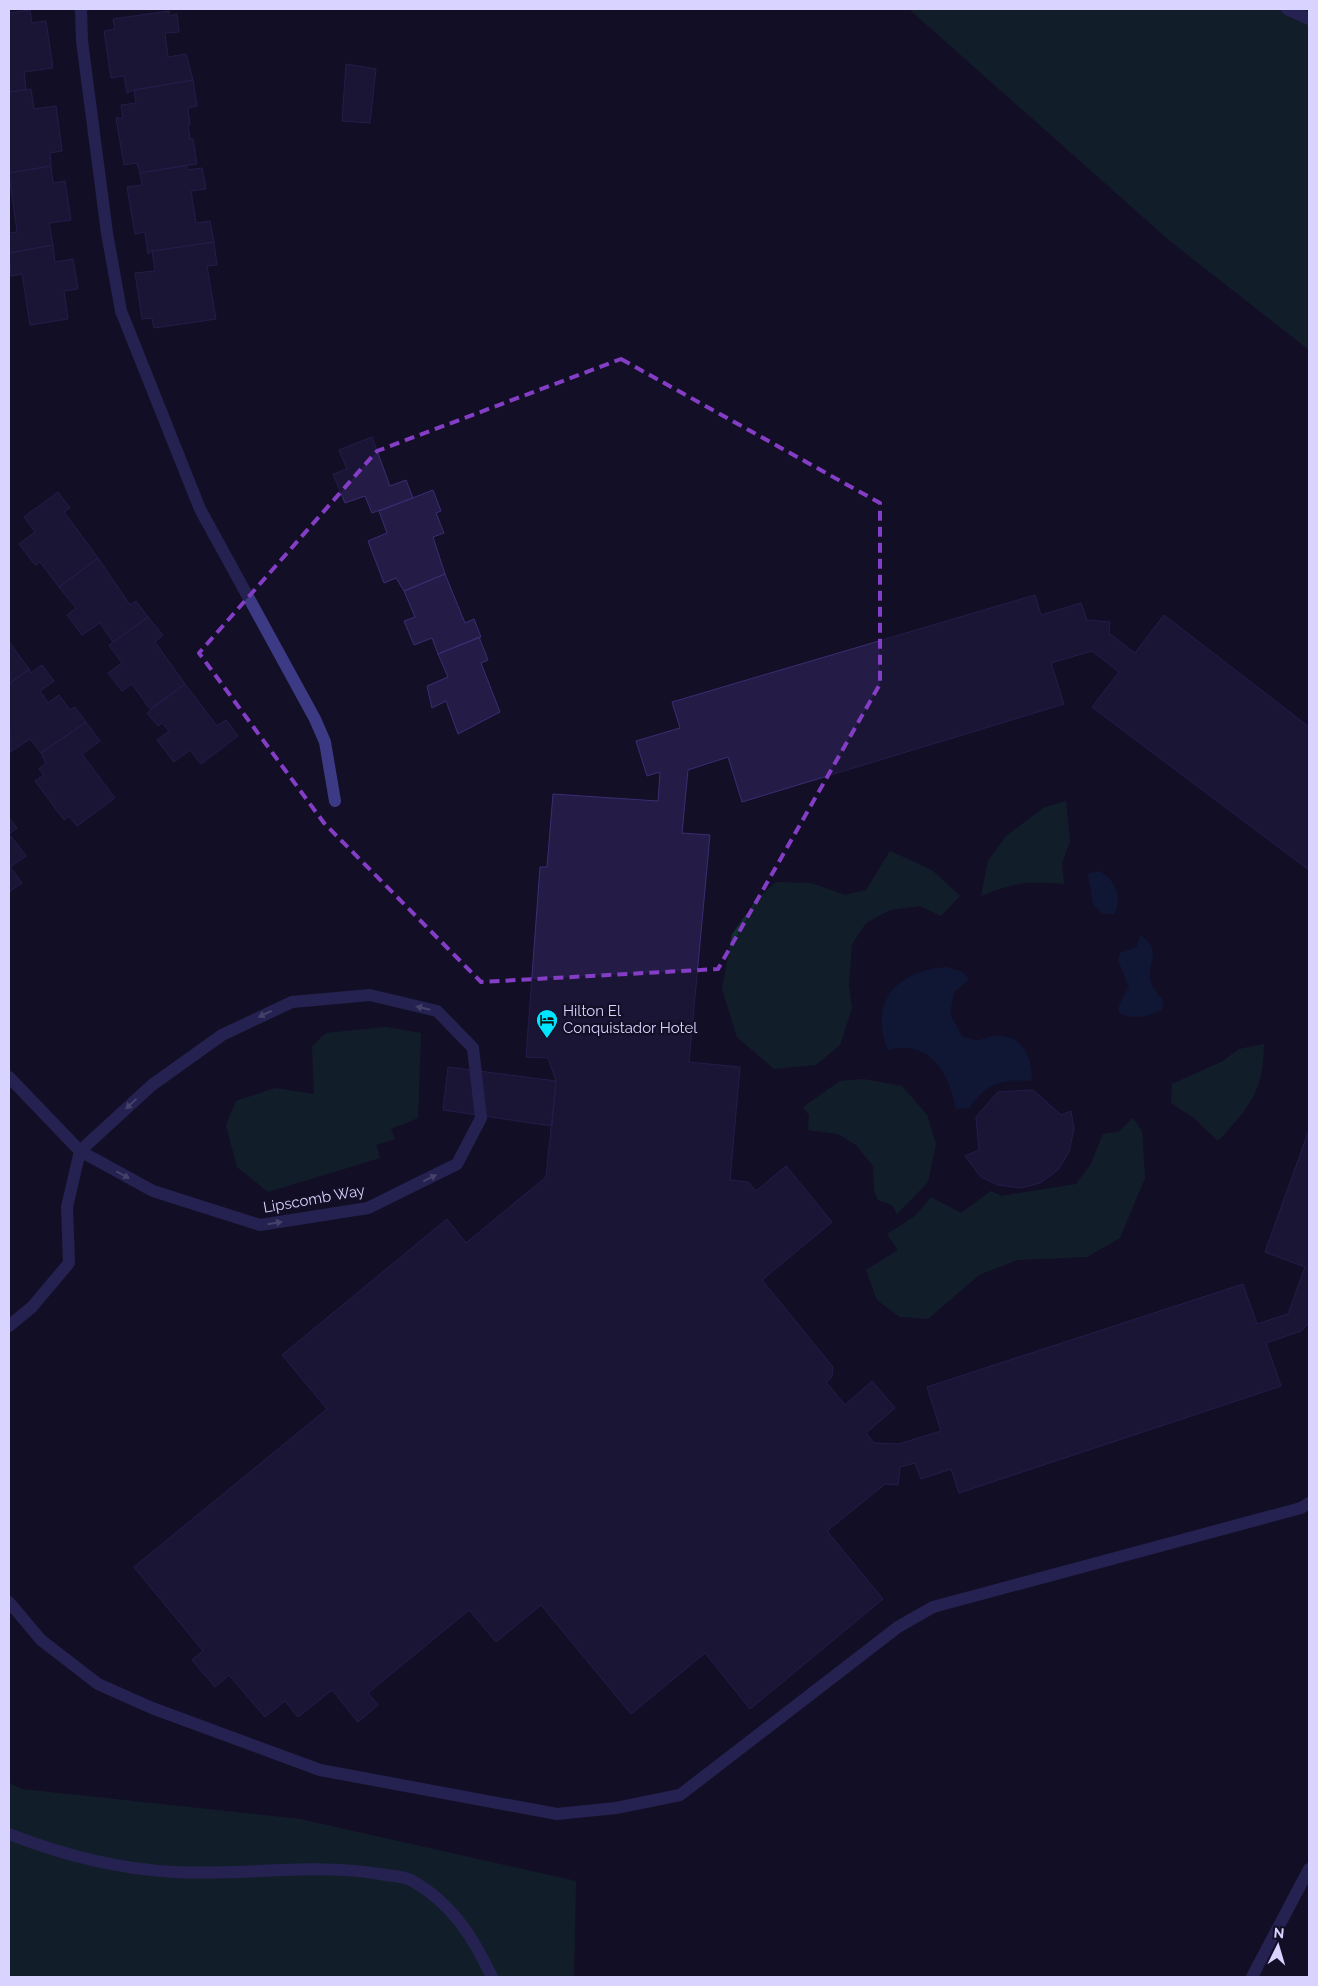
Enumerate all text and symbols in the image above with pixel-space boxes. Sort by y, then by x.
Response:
place label: Hilton El Conquistador Hotel [563,1002,698,1037]
one-way arrow [416,1004,431,1012]
hotel icon: Hilton El Conquistador Hotel [535,1008,559,1039]
one-way arrow [258,1010,273,1019]
one-way arrow [126,1098,138,1110]
one-way arrow [115,1171,130,1179]
one-way arrow [422,1174,437,1182]
street label: Lipscomb Way [262,1181,366,1217]
one-way arrow [268,1218,284,1226]
north arrow [1253,1921,1303,1971]
text: N [1273,1925,1285,1941]

